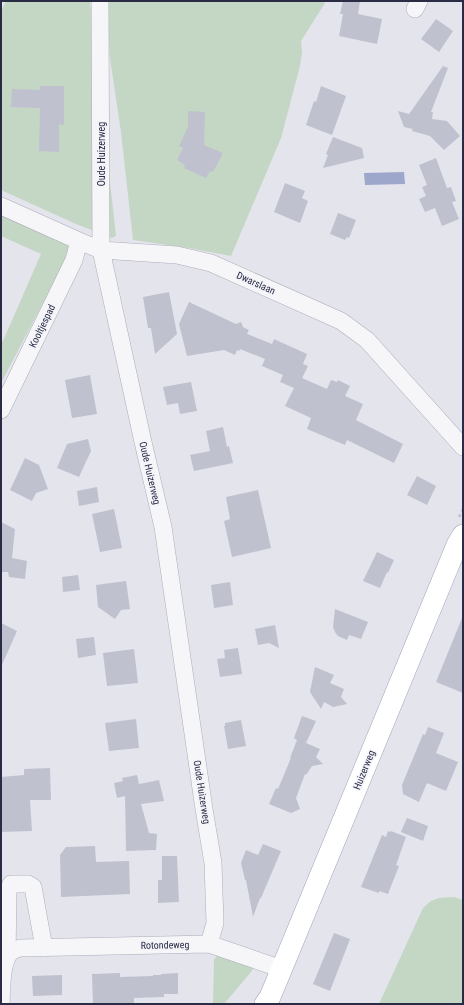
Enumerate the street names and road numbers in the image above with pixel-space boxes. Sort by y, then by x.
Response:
street label: Oude Huizerweg [96,122,107,186]
street label: Dwarslaan [235,270,277,296]
street label: Kooltjespad [27,303,57,349]
street label: Oude Huizerweg [137,440,163,506]
street label: Huizerweg [351,749,377,791]
street label: Oude Huizerweg [192,759,212,825]
street label: Rotondeweg [140,939,190,951]

